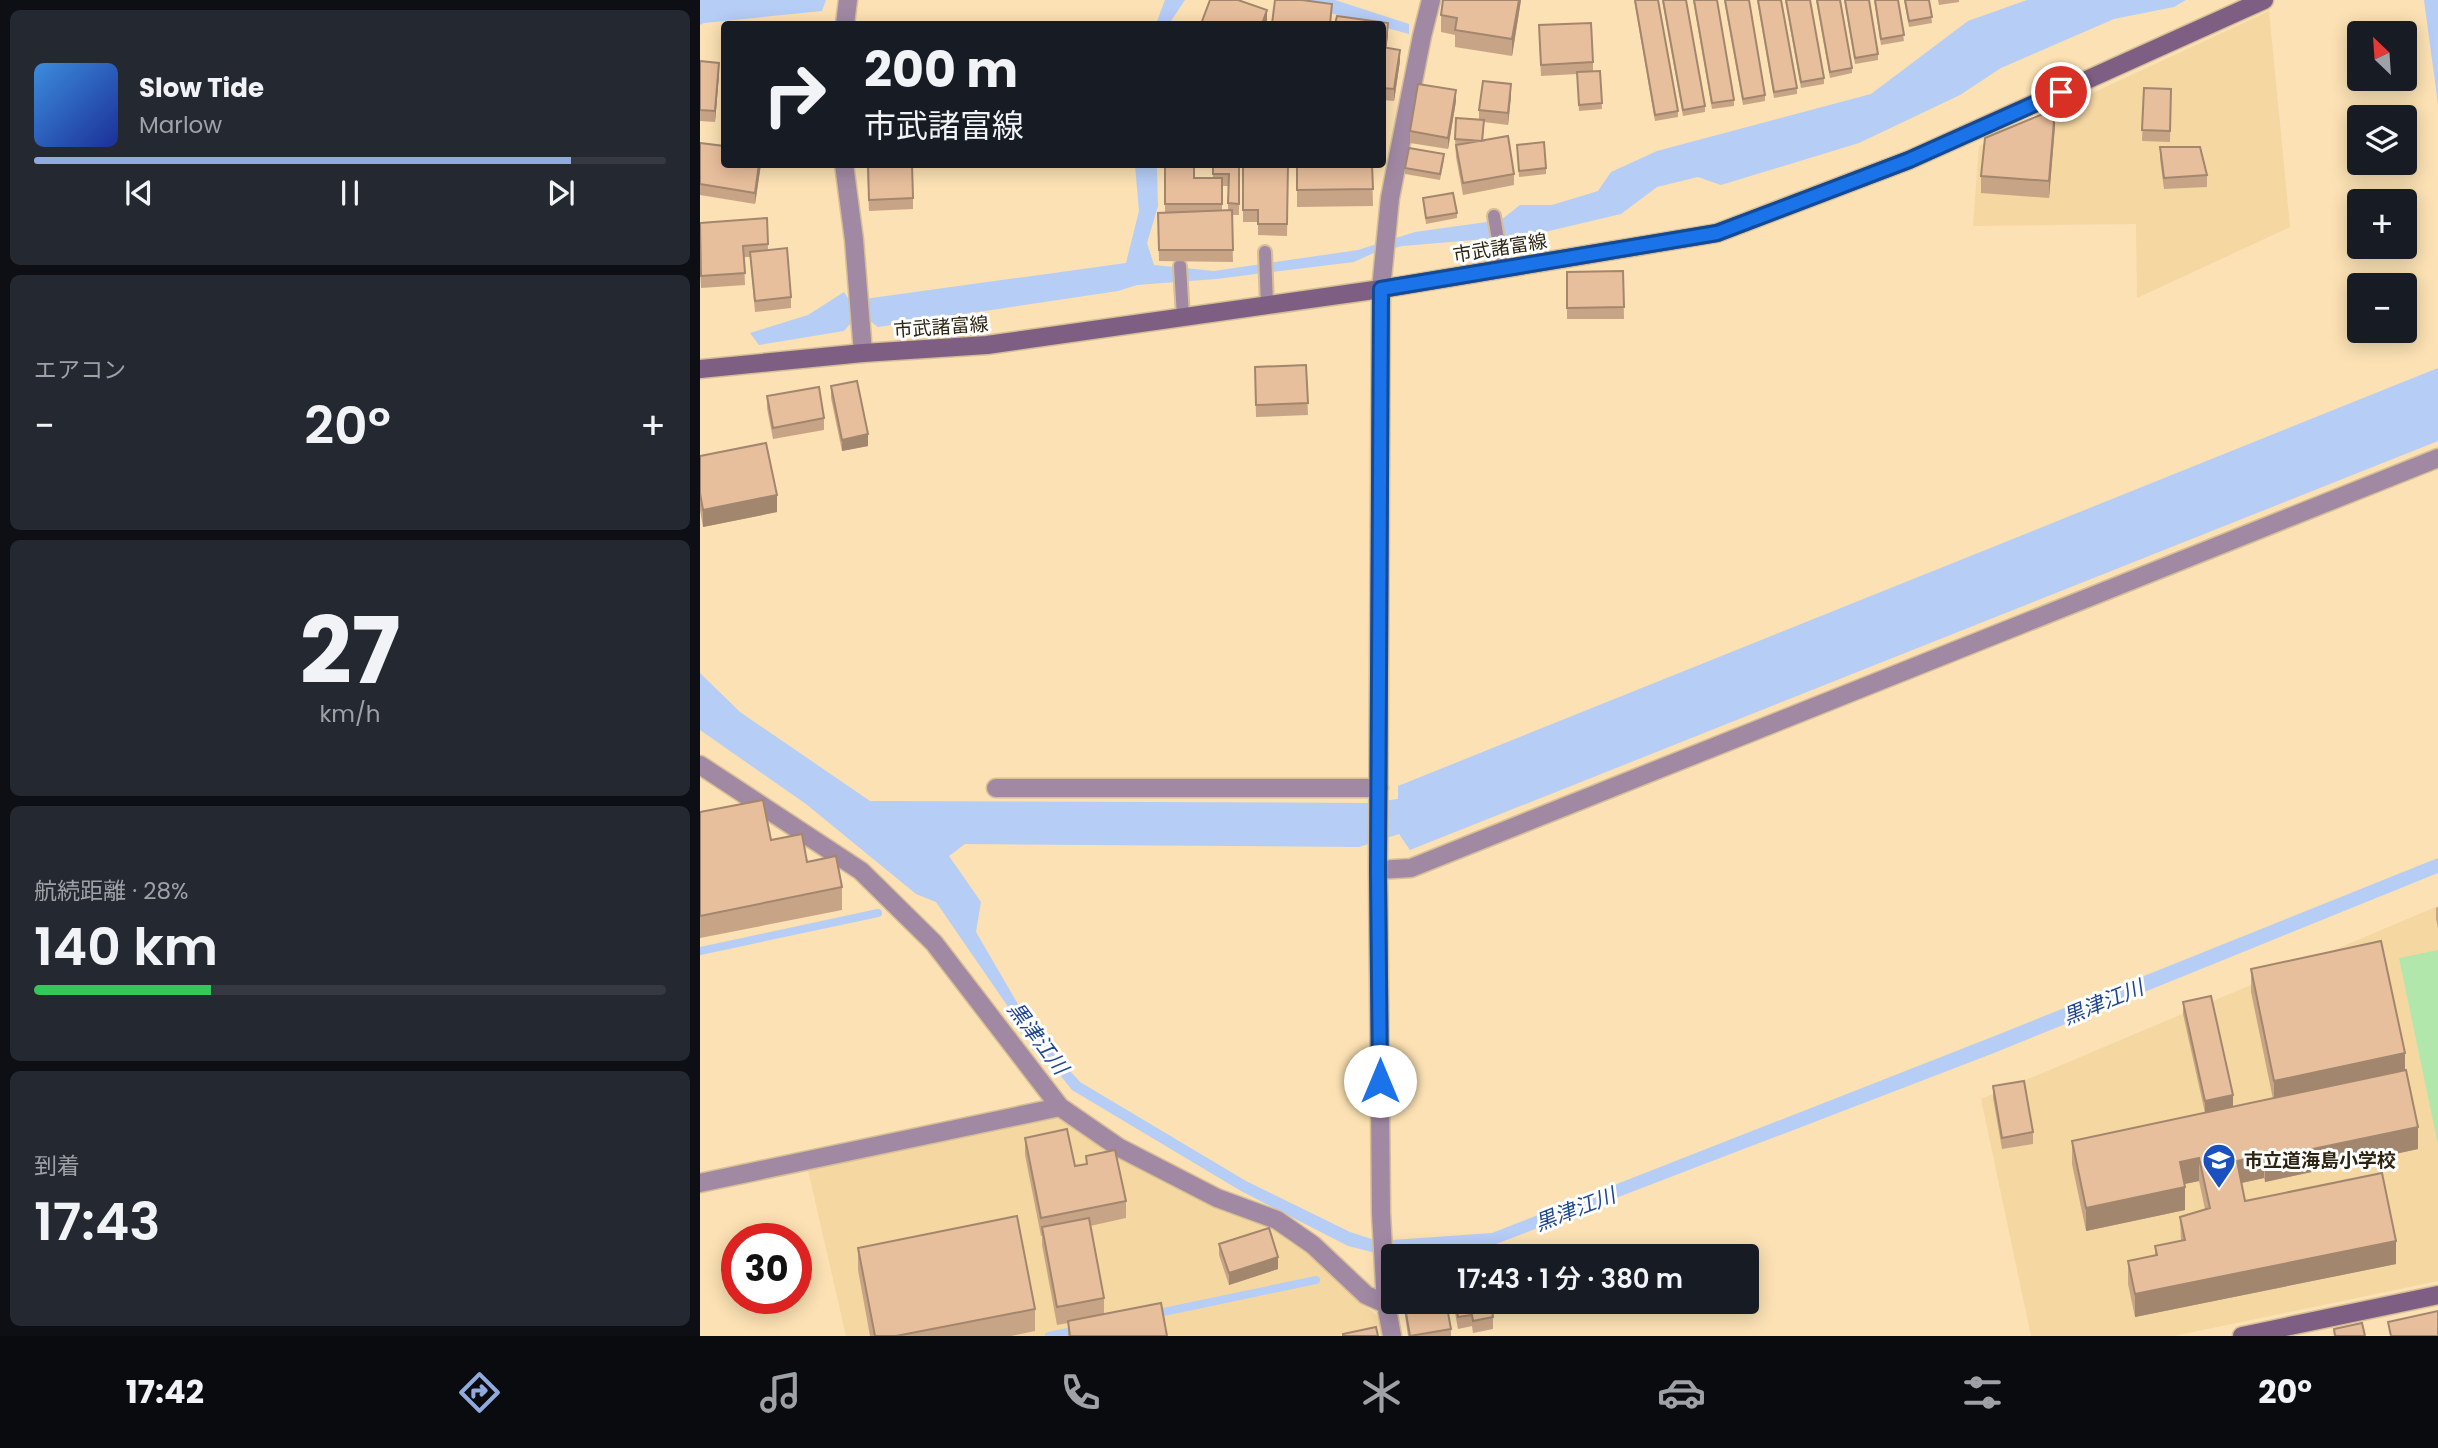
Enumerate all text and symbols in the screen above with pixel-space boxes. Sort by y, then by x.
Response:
north arrow [2347,21,2417,91]
map controls [2347,21,2417,343]
text: 200 m [864,36,1018,104]
icon: right [749,49,840,140]
pin [2031,62,2091,122]
text: Slow Tide [139,70,264,106]
icon: arrive [2042,73,2080,111]
text: 市武諸富線 [864,103,1024,148]
button: layers [2347,105,2417,175]
text: Marlow [139,109,222,141]
icon: previous [120,174,158,212]
icon: pause [331,174,369,212]
icon: next [542,174,580,212]
button: + [2347,189,2417,259]
street label: 市武諸富線 [1451,227,1549,269]
button: − [2347,273,2417,343]
street label: 市武諸富線 [893,310,989,344]
text: エアコン [34,354,126,386]
text: 20° [304,389,391,462]
text: − [34,399,55,452]
text: + [640,399,666,452]
text: 27 [300,587,400,715]
text: km/h [319,698,381,730]
text: 航続距離 · 28% [34,875,188,907]
text: 140 km [34,910,218,983]
water label: 黒津江川 [2059,972,2149,1031]
water label: 黒津江川 [1001,996,1076,1082]
position arrow [1343,1044,1417,1118]
school or university icon: 市立道海島小学校 [2200,1141,2238,1190]
place label: 市立道海島小学校 [2244,1147,2396,1174]
text: 到着 [34,1150,80,1182]
water label: 黒津江川 [1531,1180,1621,1238]
text: 17:43 [34,1185,161,1258]
speed limit sign: 30 [721,1223,812,1314]
text: 17:43 · 1 分 · 380 m [1457,1261,1683,1297]
icon: directions [455,1368,504,1417]
icon: music [756,1368,805,1417]
icon: phone [1056,1368,1105,1417]
icon: climate [1357,1368,1406,1417]
icon: car [1657,1368,1706,1417]
icon: filters [1958,1368,2007,1417]
text: 17:42 [126,1369,204,1414]
text: 20° [2258,1369,2312,1414]

